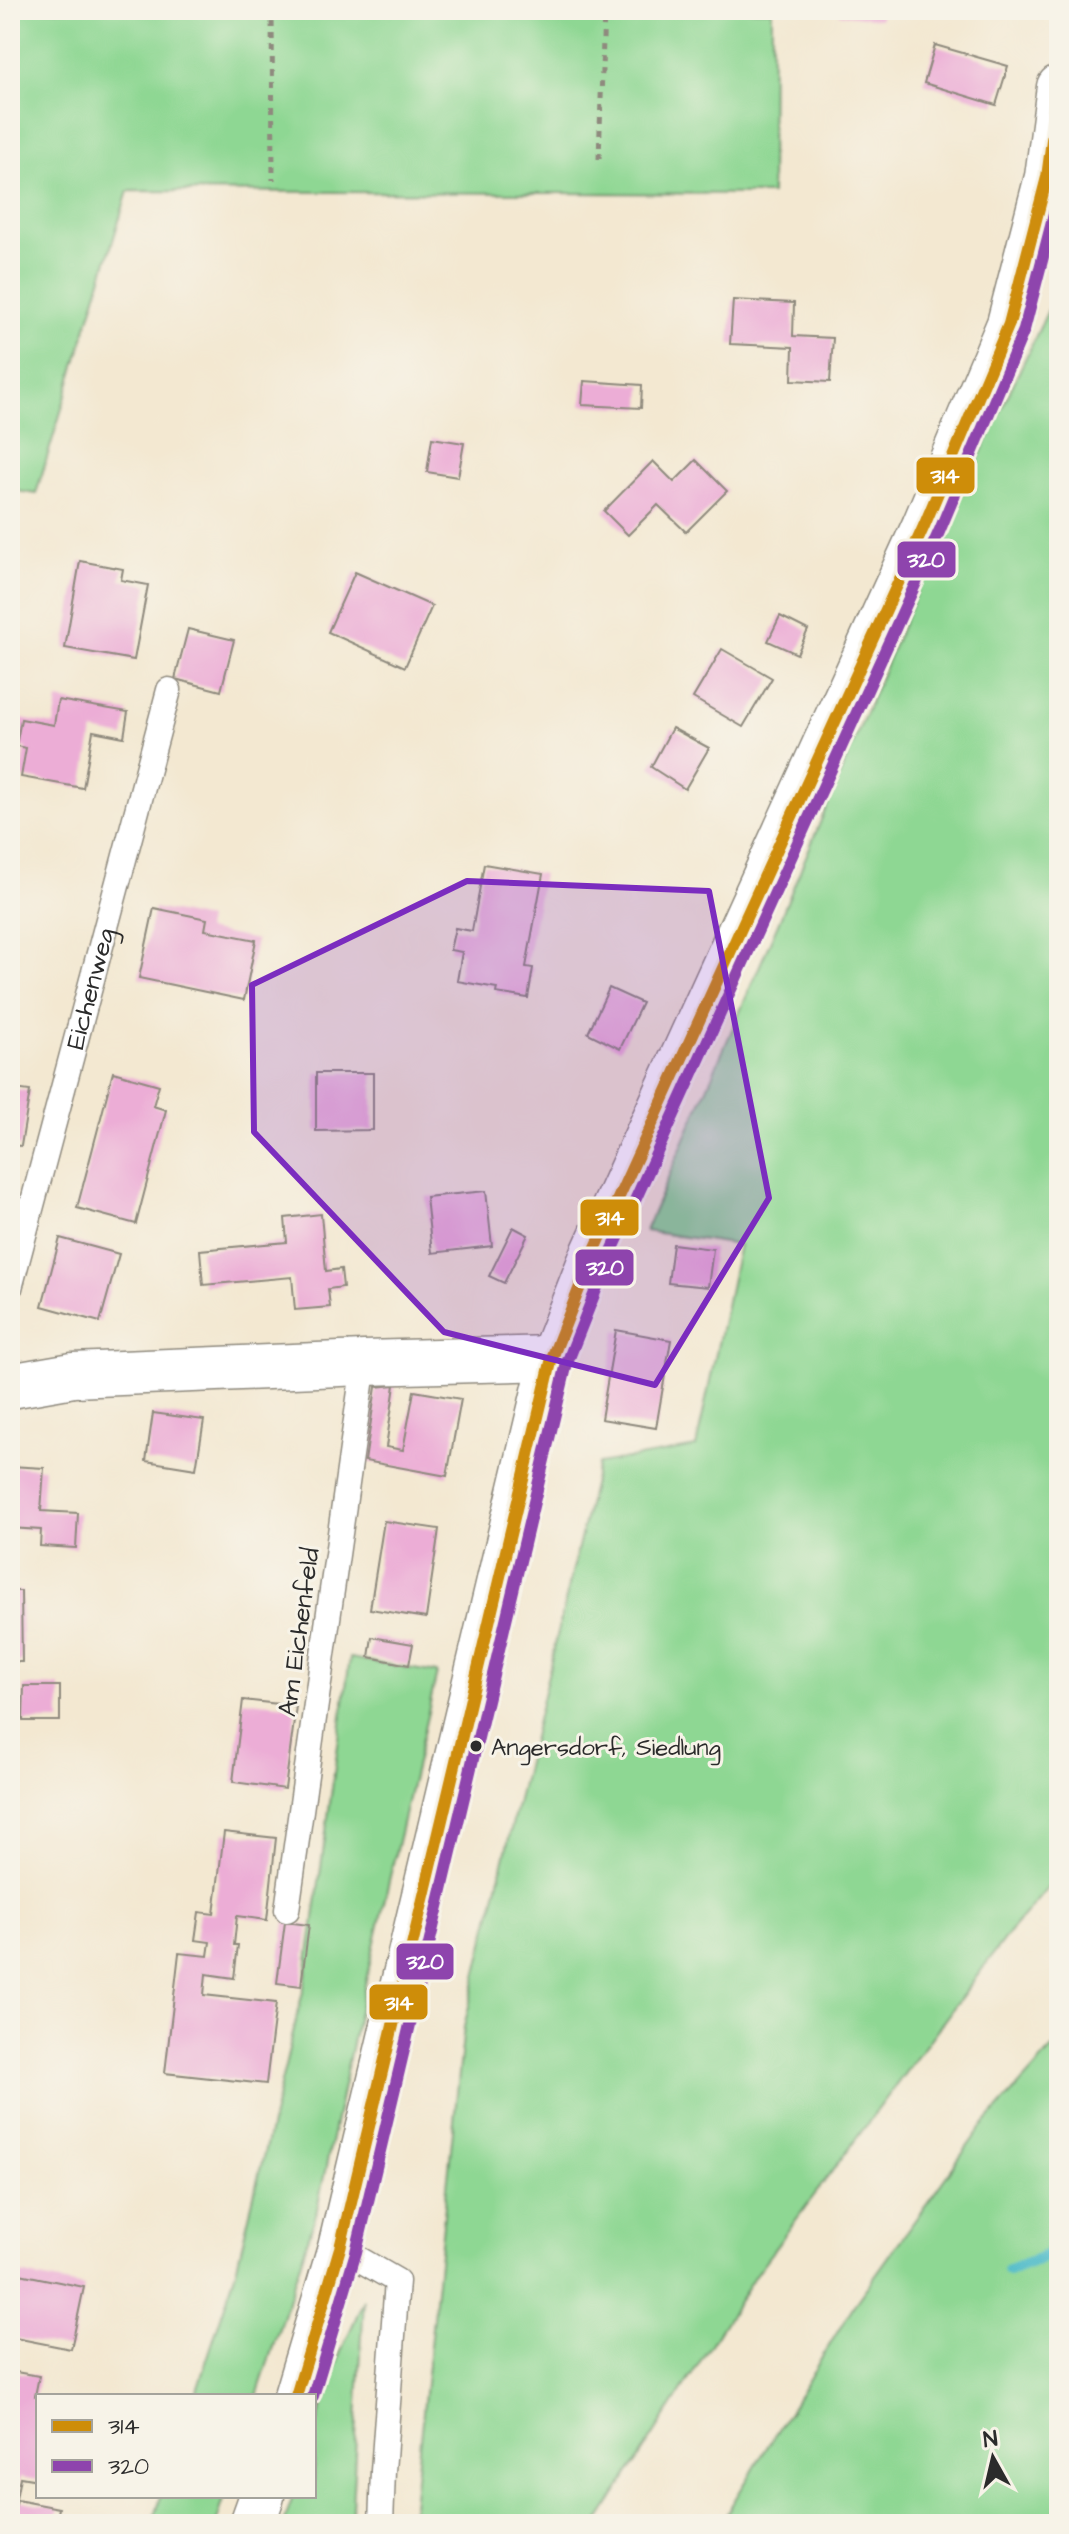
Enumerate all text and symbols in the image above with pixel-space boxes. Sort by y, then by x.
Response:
line badge: 314 [915,456,976,495]
text: 314 [930,461,961,492]
line badge: 320 [896,540,957,579]
text: 320 [906,545,945,576]
street label: Eichenweg [57,924,126,1053]
line badge: 314 [579,1198,640,1237]
text: 314 [595,1203,626,1234]
line badge: 320 [574,1248,635,1287]
text: 320 [585,1253,624,1284]
street label: Am Eichenfeld [269,1545,329,1719]
place label: Angersdorf, Siedlung [491,1731,721,1766]
marker: Angersdorf, Siedlung [468,1738,484,1754]
line badge: 320 [395,1942,455,1981]
text: 320 [405,1947,444,1978]
line badge: 314 [368,1983,429,2021]
text: 314 [384,1988,415,2019]
legend [36,2394,316,2498]
text: 314 [108,2410,140,2444]
north arrow [953,2418,1033,2498]
text: N [981,2423,1000,2456]
text: 320 [108,2450,149,2484]

